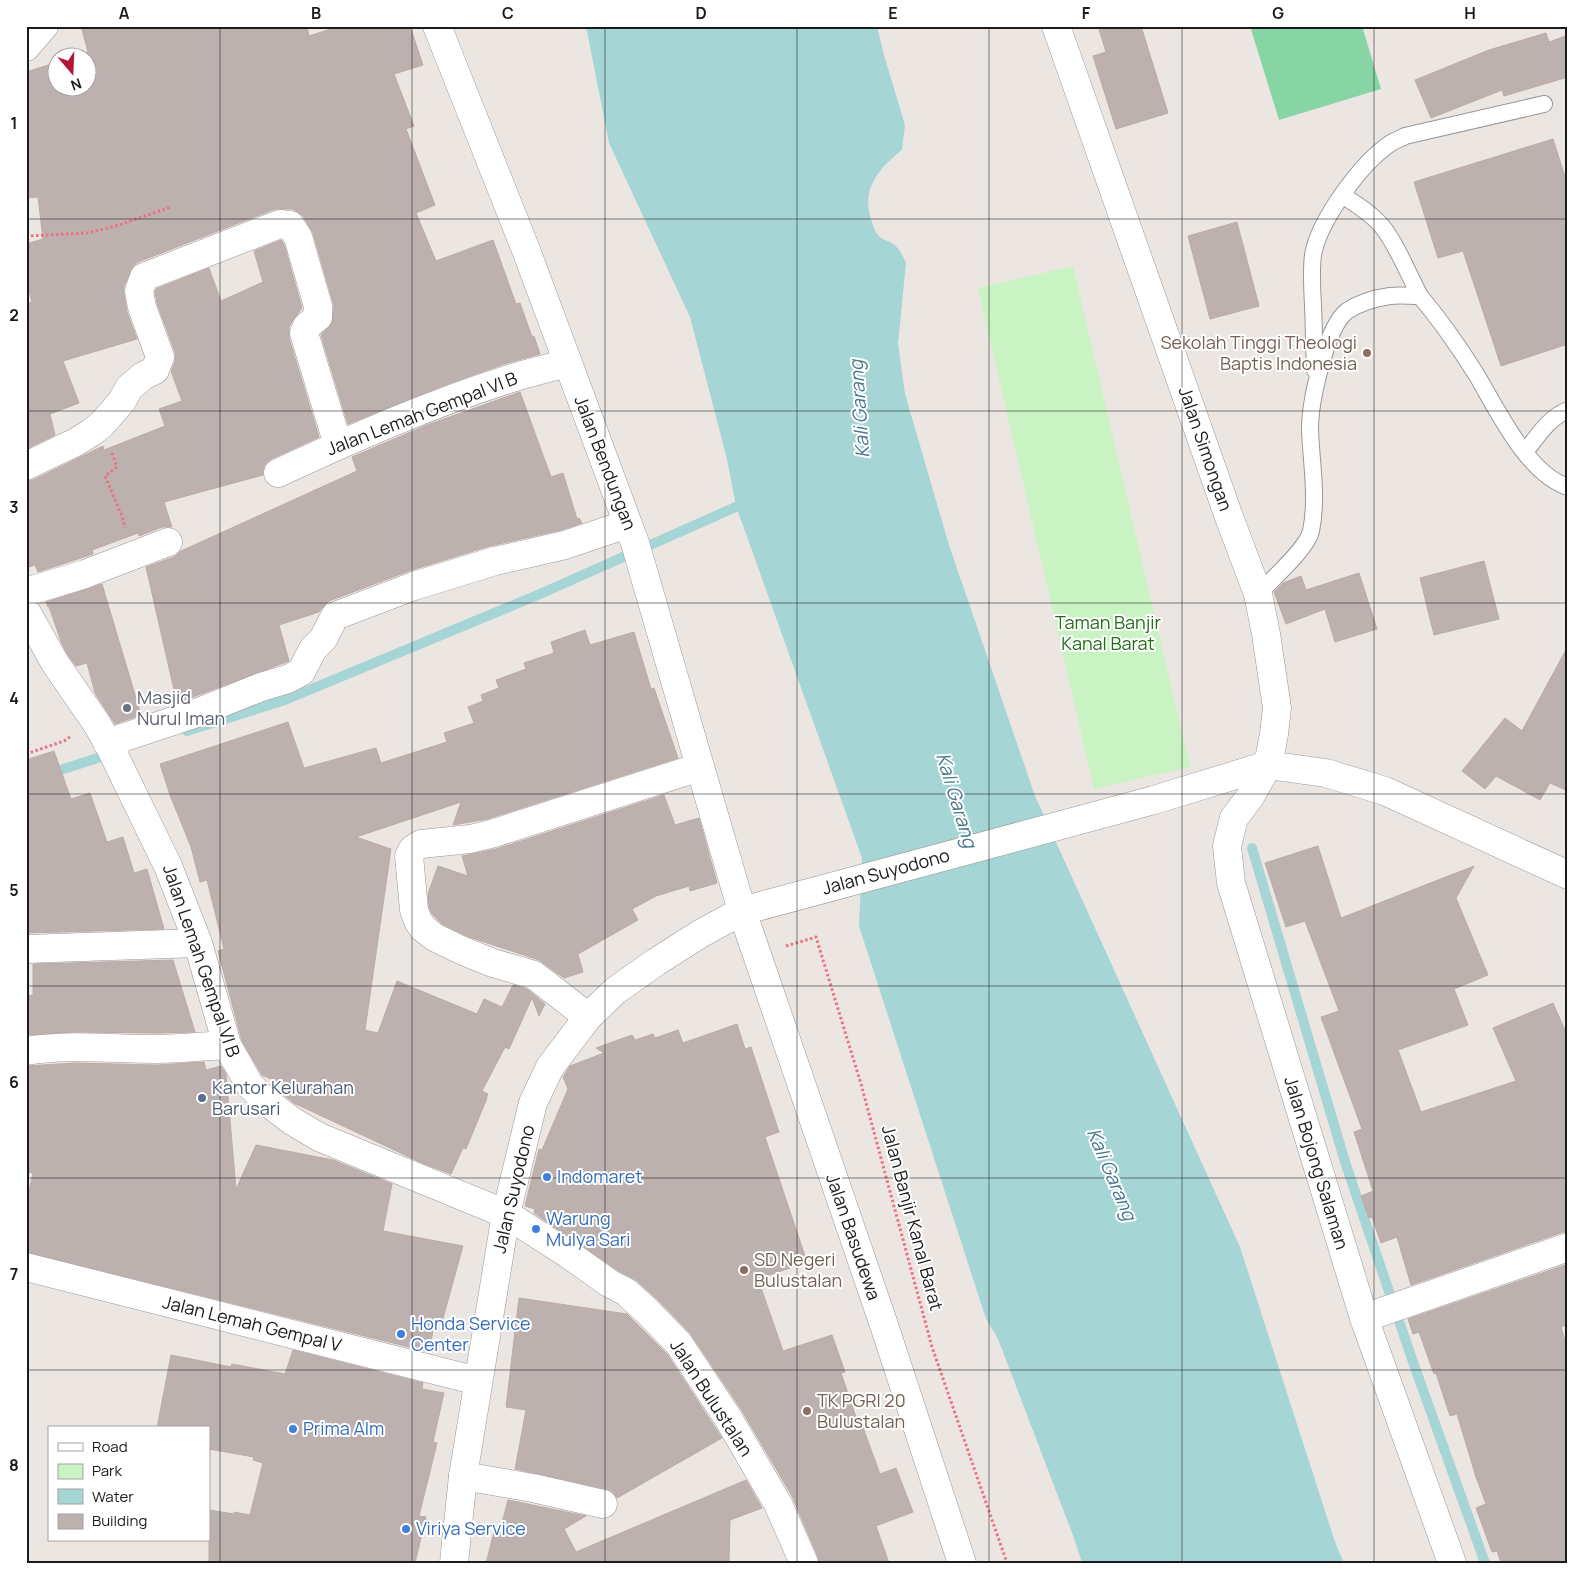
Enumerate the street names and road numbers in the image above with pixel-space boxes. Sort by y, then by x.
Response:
street label: Jalan Lemah Gempal VI B [323,366,520,461]
street label: Jalan Simongan [1173,383,1238,514]
street label: Jalan Bendungan [569,392,643,533]
street label: Jalan Suyodono [819,842,952,900]
street label: Jalan Lemah Gempal VI B [158,861,246,1060]
street label: Jalan Bojong Salaman [1279,1073,1355,1252]
street label: Jalan Suyodono [487,1122,539,1255]
street label: Jalan Banjir Kanal Barat [877,1122,949,1313]
street label: Jalan Basudewa [821,1170,887,1303]
street label: Jalan Lemah Gempal V [160,1289,344,1357]
street label: Jalan Bulustalan [665,1334,759,1461]

